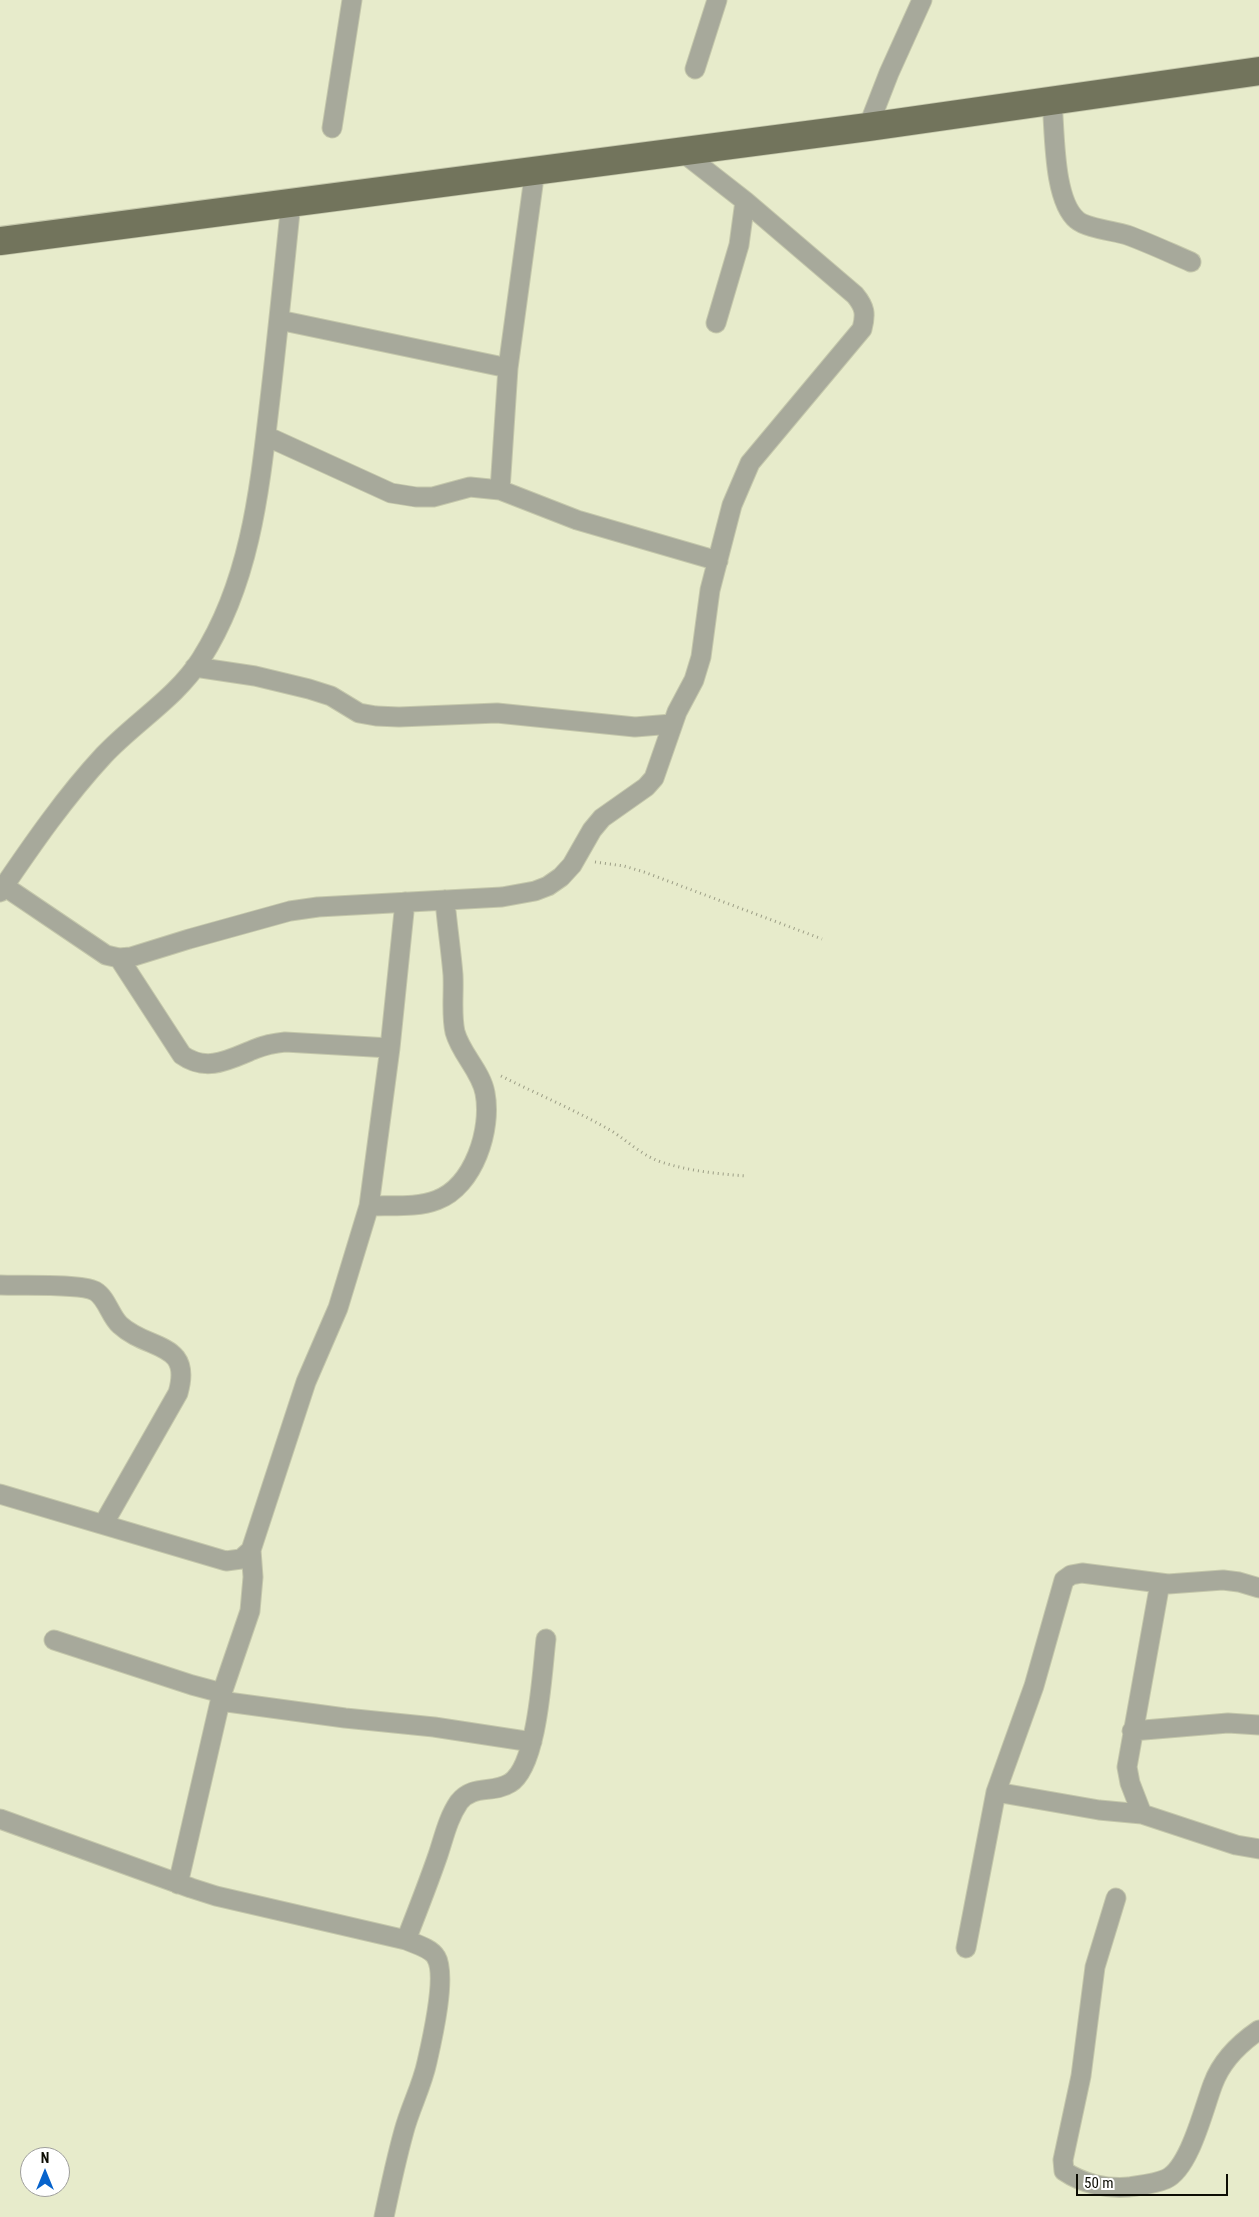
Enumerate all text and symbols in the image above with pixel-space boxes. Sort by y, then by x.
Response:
north arrow [20,2147,70,2197]
text: N [41,2150,49,2166]
scale bar [1079,2164,1232,2196]
text: 50 m [1084,2174,1114,2192]

